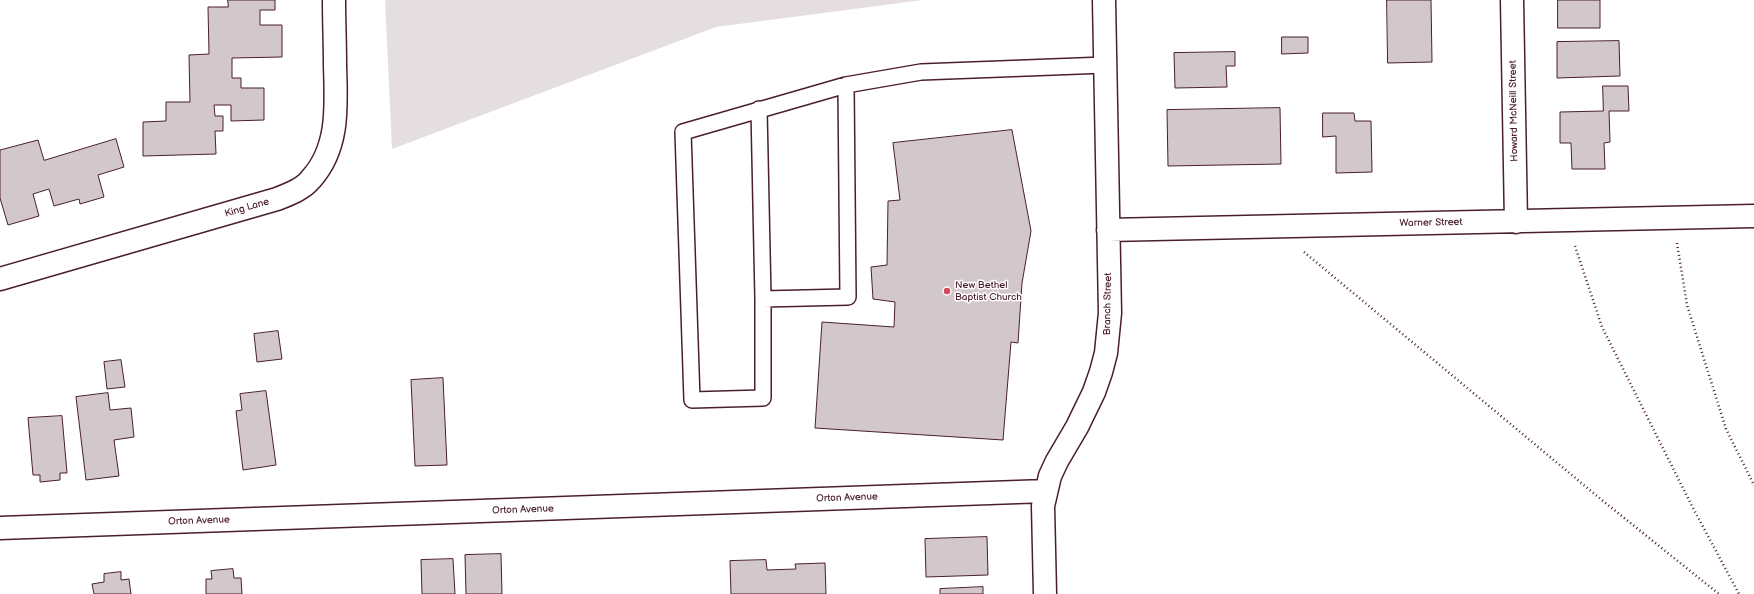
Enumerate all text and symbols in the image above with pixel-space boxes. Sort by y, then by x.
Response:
street label: Howard McNeill Street [1507,60,1521,162]
street label: King Lane [223,196,271,220]
street label: Warner Street [1399,216,1463,230]
street label: Branch Street [1101,273,1115,335]
place label: New Bethel Baptist Church [955,279,1022,302]
marker: New Bethel Baptist Church [942,286,952,296]
street label: Orton Avenue [816,491,878,505]
street label: Orton Avenue [492,503,554,517]
street label: Orton Avenue [168,514,230,528]

